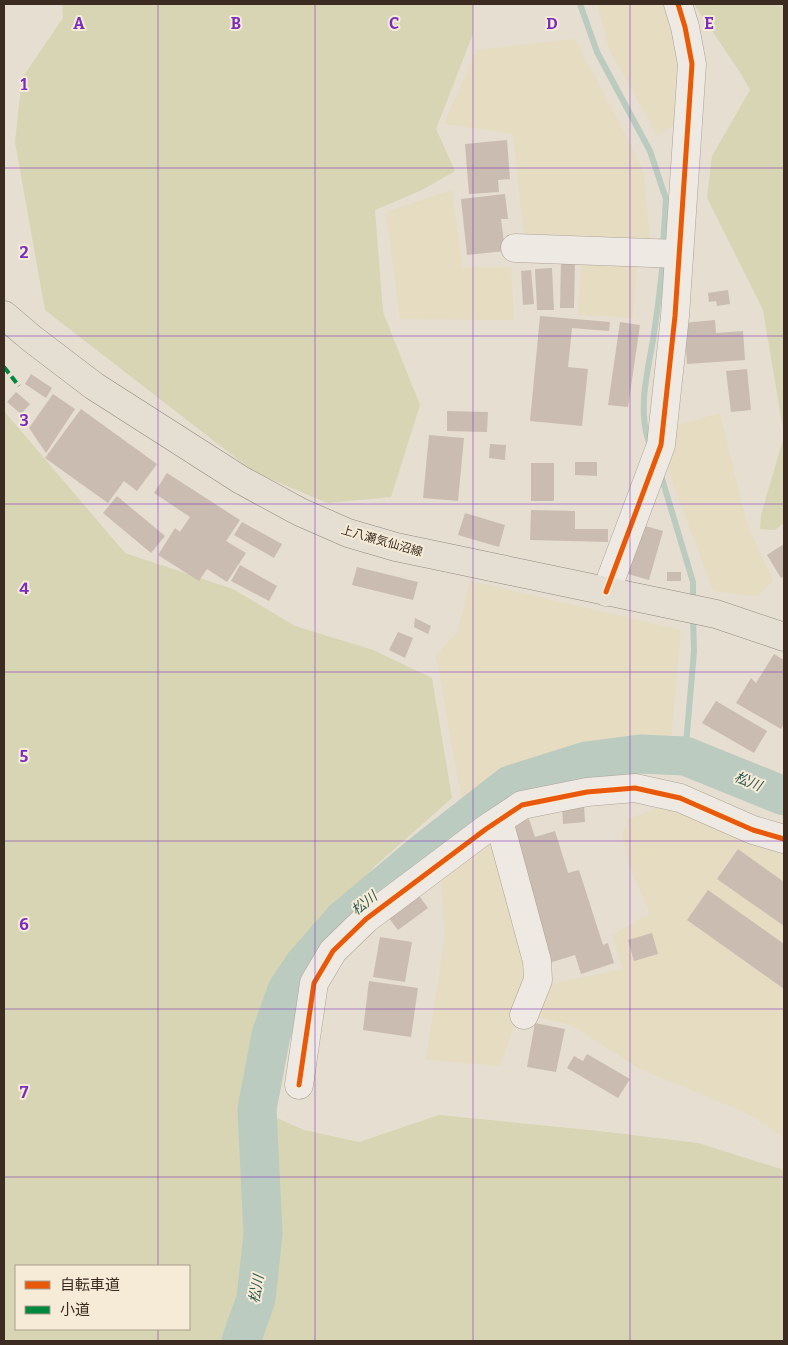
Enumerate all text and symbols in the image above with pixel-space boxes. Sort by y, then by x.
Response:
text: A [73,14,85,33]
text: B [231,14,241,33]
text: C [389,14,399,33]
text: D [546,14,558,33]
text: E [704,14,714,33]
text: 1 [21,75,28,94]
text: 2 [19,243,29,262]
text: 3 [19,411,29,430]
street label: 上八瀬気仙沼線 [340,523,424,559]
text: 4 [19,579,29,598]
text: 5 [20,747,29,766]
water label: 松川 [732,768,766,795]
water label: 松川 [348,887,382,919]
text: 6 [19,915,29,934]
text: 7 [20,1083,29,1102]
legend [15,1265,190,1330]
water label: 松川 [246,1272,268,1304]
text: 自転車道 [60,1276,120,1294]
text: 小道 [60,1301,90,1319]

